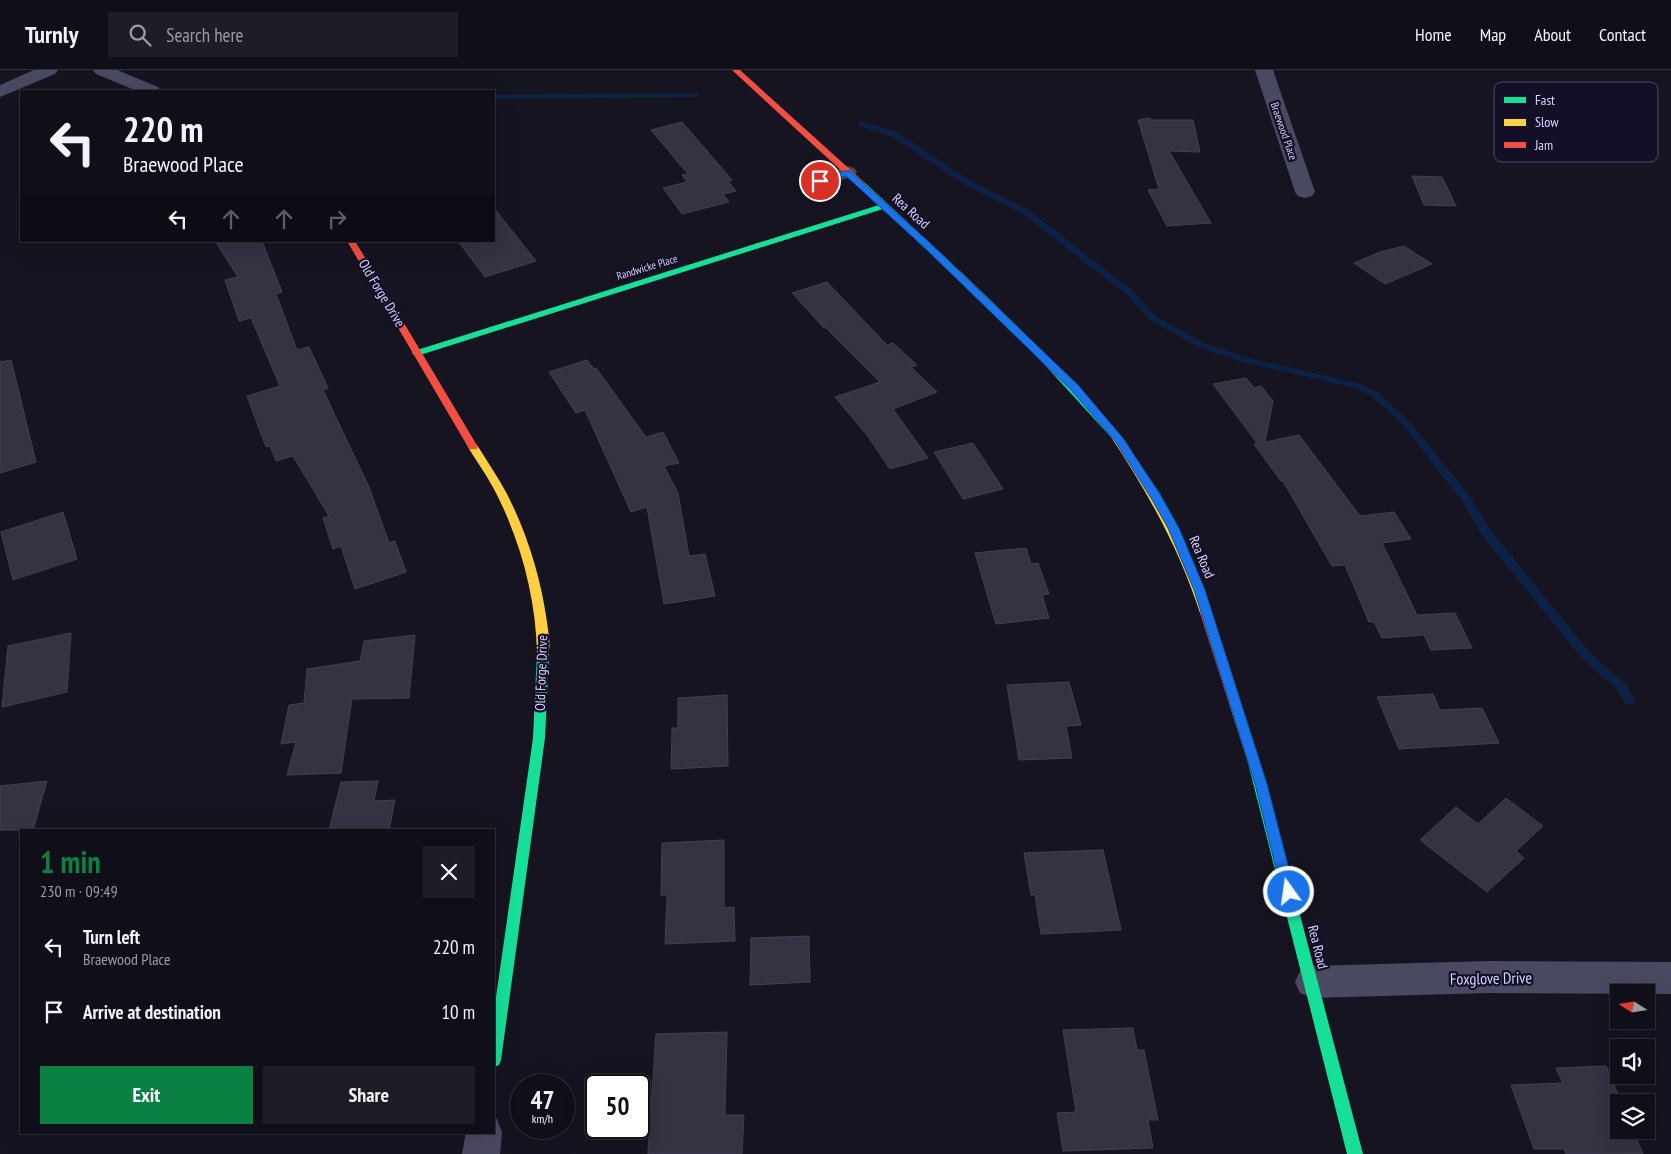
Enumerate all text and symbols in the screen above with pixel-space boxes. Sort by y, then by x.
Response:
search box [108,12,458,57]
text: Turnly [25,19,78,50]
icon: search [126,21,154,49]
text: Search here [166,23,243,47]
text: Home [1415,23,1452,46]
text: Map [1480,23,1506,46]
text: About [1534,23,1571,46]
text: Contact [1599,23,1646,46]
legend [1494,82,1658,162]
text: Fast [1535,91,1555,109]
street label: Braewood Place [1268,100,1301,162]
text: 220 m [123,106,204,152]
icon: left [40,110,105,175]
text: Slow [1535,113,1559,131]
text: Jam [1534,136,1553,154]
text: Braewood Place [123,150,243,178]
pin [799,160,841,202]
icon: arrive [806,167,834,195]
street label: Rea Road [888,189,934,233]
icon: left [164,205,192,233]
icon: ahead [217,205,245,233]
icon: ahead [270,205,298,233]
icon: right [323,205,351,233]
street label: Randwicke Place [615,251,680,283]
street label: Old Forge Drive [355,256,409,330]
street label: Rea Road [1185,533,1219,581]
street label: Old Forge Drive [531,635,551,711]
text: 1 min [40,842,101,881]
button: close [423,846,475,898]
position arrow [1262,865,1314,917]
text: 230 m · 09:49 [40,881,118,901]
street label: Rea Road [1304,923,1332,971]
text: Turn left [83,925,140,949]
icon: left [40,933,68,961]
text: 220 m [433,935,475,959]
text: Braewood Place [83,949,171,969]
street label: Foxglove Drive [1450,967,1532,989]
north arrow [1610,984,1655,1029]
map controls [1610,984,1655,1139]
icon: arrive [40,998,68,1026]
text: Arrive at destination [83,1000,221,1024]
text: 10 m [442,1000,475,1024]
button: sound [1610,1039,1655,1084]
button: Exit [40,1066,253,1124]
button: Share [263,1066,475,1124]
speed limit sign: 50 [585,1074,650,1139]
text: 47 [531,1084,554,1116]
button: layers [1610,1094,1655,1139]
text: km/h [532,1111,553,1126]

